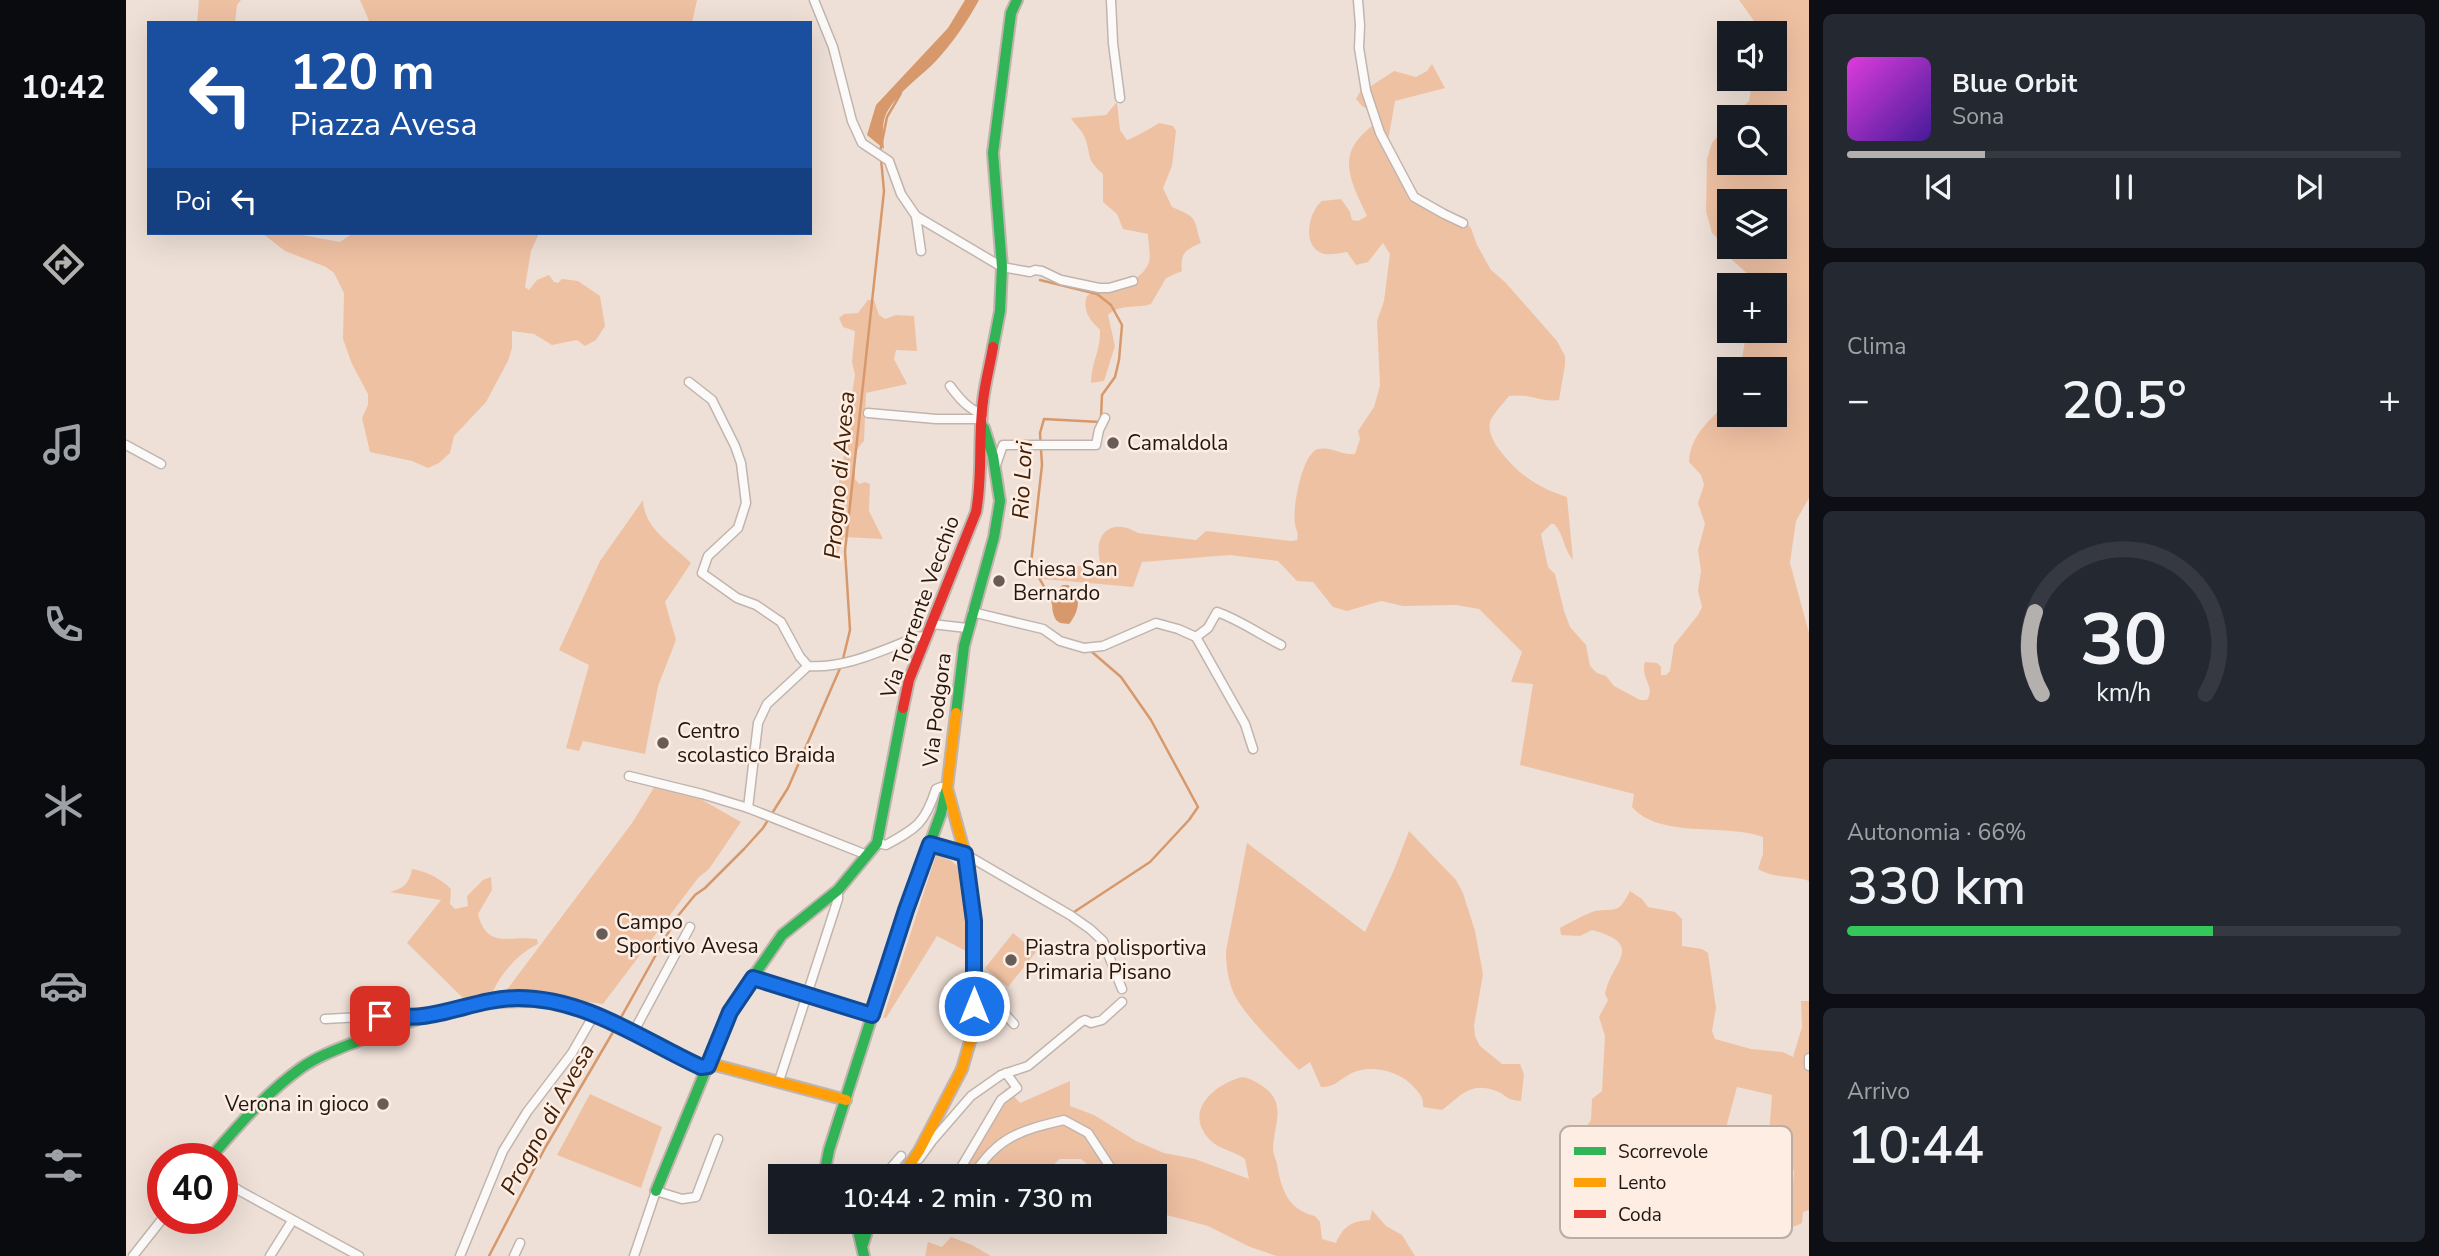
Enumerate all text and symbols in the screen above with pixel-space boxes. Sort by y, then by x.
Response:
map controls [1717,21,1787,427]
button: sound [1717,21,1787,91]
text: 120 m [290,39,434,106]
icon: left [175,49,266,140]
text: 10:42 [21,66,105,109]
text: Blue Orbit [1952,66,2077,101]
text: Sona [1952,101,2004,132]
text: Piazza Avesa [290,103,477,146]
button: search [1717,105,1787,175]
icon: previous [1920,168,1958,206]
icon: pause [2105,168,2143,206]
icon: next [2290,168,2328,206]
icon: left [225,182,263,220]
text: Poi [175,184,211,219]
button: layers [1717,189,1787,259]
icon: directions [39,240,88,289]
button: + [1717,273,1787,343]
text: Clima [1847,331,1907,362]
button: − [1717,357,1787,427]
text: 20.5° [2061,365,2187,436]
text: − [1847,375,1870,426]
text: + [2378,375,2401,426]
water label: Progno di Avesa [817,390,862,560]
icon: music [39,420,88,469]
place label: Camaldola [1127,429,1228,457]
marker: Camaldola [1105,435,1121,451]
water label: Rio Lori [1005,440,1040,520]
street label: Via Torrente Vecchio [874,512,966,703]
place label: Chiesa San Bernardo [1013,555,1118,607]
marker: Chiesa San Bernardo [991,573,1007,589]
text: 30 [2080,590,2168,690]
icon: phone [39,600,88,649]
street label: Via Podgora [916,651,958,770]
text: km/h [2096,676,2152,710]
place label: Centro scolastico Braida [677,717,835,769]
marker: Centro scolastico Braida [655,735,671,751]
icon: climate [39,781,88,830]
text: Autonomia · 66% [1847,817,2027,848]
text: 330 km [1847,851,2026,922]
place label: Campo Sportivo Avesa [616,908,759,960]
marker: Campo Sportivo Avesa [594,926,610,942]
place label: Piastra polisportiva Primaria Pisano [1025,934,1207,986]
marker: Piastra polisportiva Primaria Pisano [1003,952,1019,968]
icon: car [39,961,88,1010]
position arrow [937,969,1011,1043]
pin [350,986,410,1046]
icon: arrive [361,997,399,1035]
water label: Progno di Avesa [493,1038,602,1200]
text: Arrivo [1847,1076,1910,1107]
place label: Verona in gioco [224,1090,369,1118]
marker: Verona in gioco [375,1096,391,1112]
text: 10:44 [1847,1110,1984,1181]
legend [1560,1126,1792,1238]
text: Scorrevole [1618,1139,1708,1165]
icon: filters [39,1141,88,1190]
speed limit sign: 40 [147,1143,238,1234]
text: Lento [1618,1170,1666,1196]
text: 10:44 · 2 min · 730 m [842,1181,1093,1216]
text: Coda [1618,1202,1662,1228]

